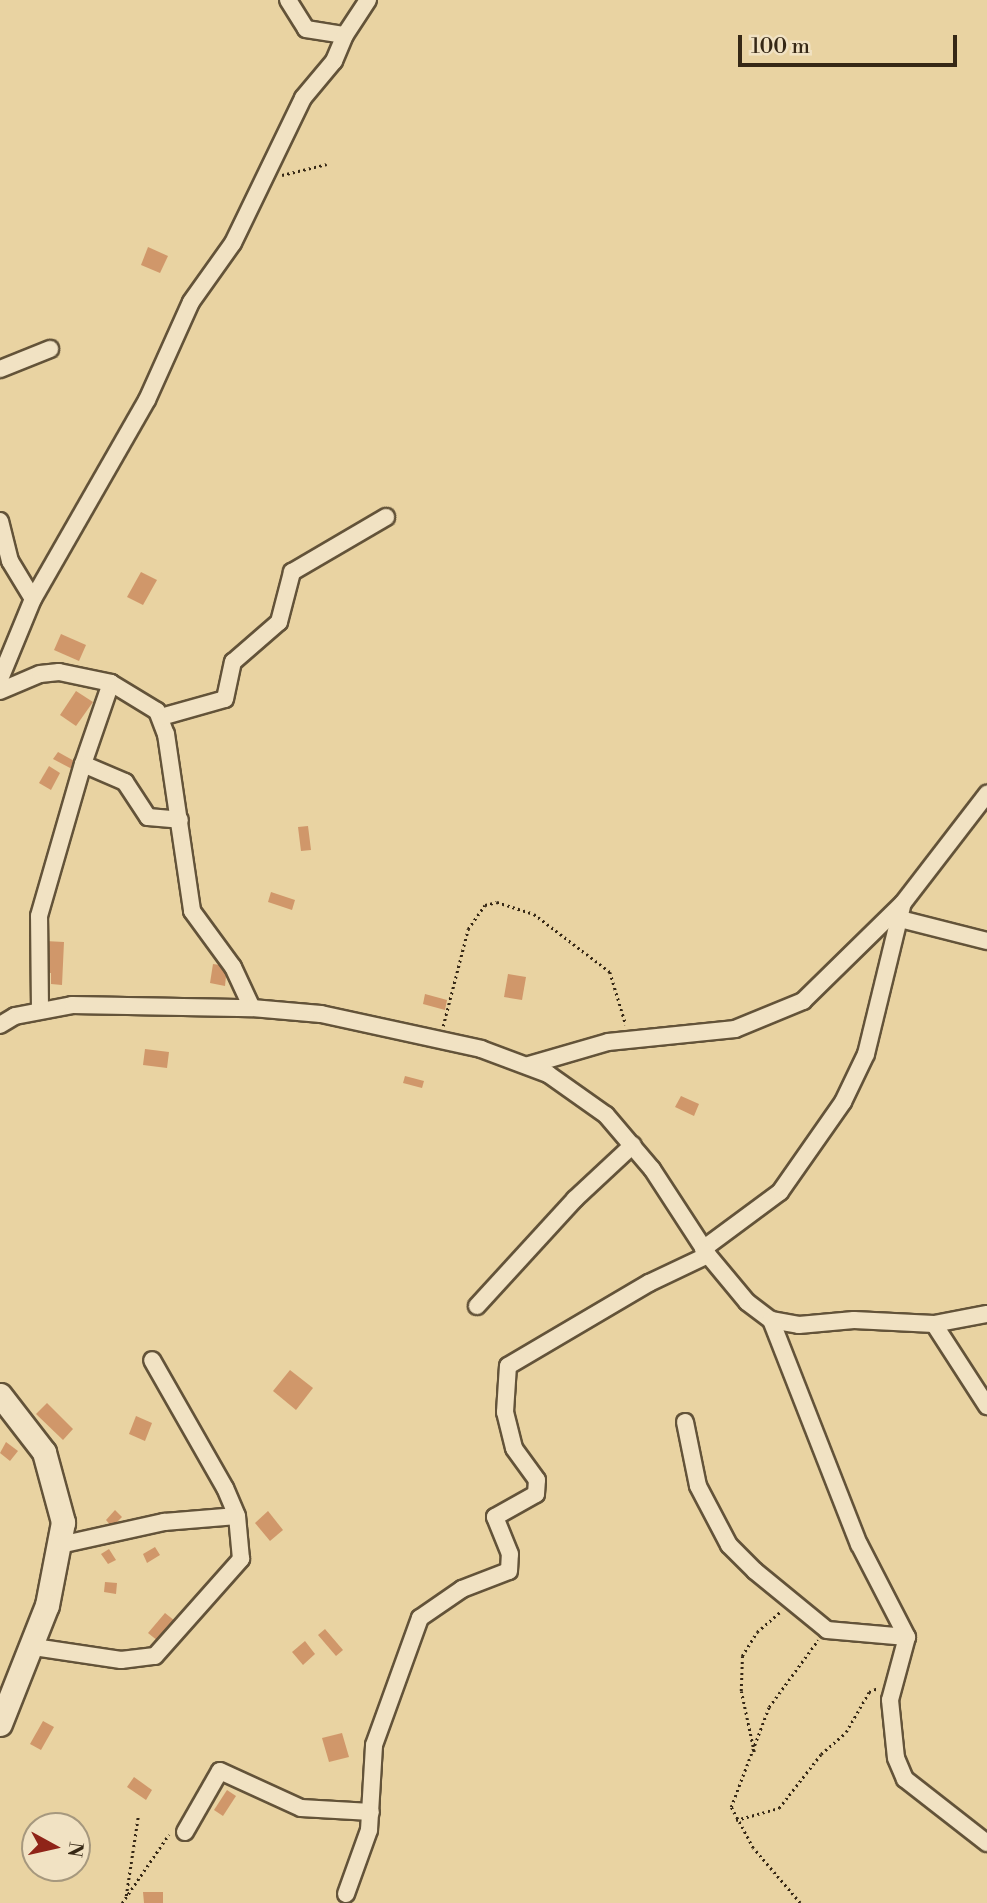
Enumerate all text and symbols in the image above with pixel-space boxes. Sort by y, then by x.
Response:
scale bar [742,21,961,65]
text: 100 m [751,34,810,60]
north arrow [21,1812,91,1882]
text: N [62,1841,88,1859]

